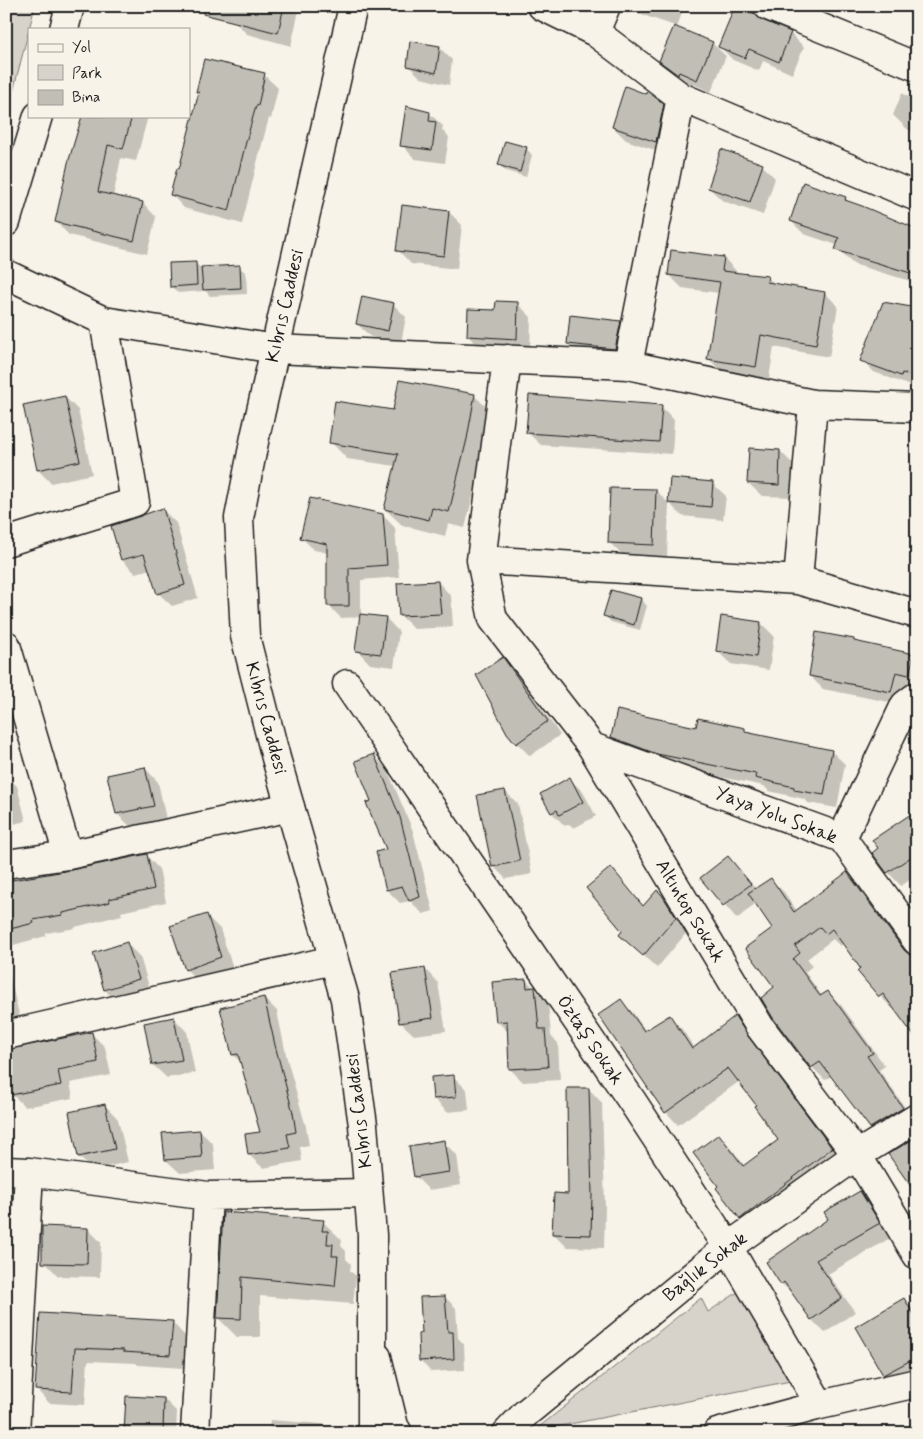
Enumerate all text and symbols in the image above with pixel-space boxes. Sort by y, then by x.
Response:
legend [28,28,190,118]
text: Yol [72,38,91,58]
text: Park [72,64,102,84]
text: Bina [72,88,100,108]
street label: Kıbrıs Caddesi [260,247,310,365]
street label: Kıbrıs Caddesi [239,659,293,777]
street label: Yaya Yolu Sokak [711,780,841,850]
street label: Altıntop Sokak [649,855,731,967]
street label: Öztaş Sokak [551,990,629,1090]
street label: Kıbrıs Caddesi [340,1052,378,1170]
street label: Bağlık Sokak [658,1226,753,1309]

